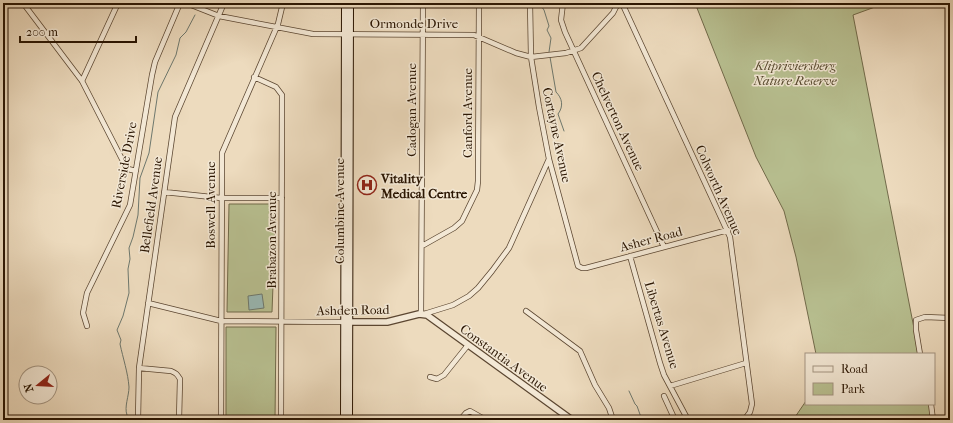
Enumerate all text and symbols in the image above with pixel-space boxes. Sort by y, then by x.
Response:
street label: Ormonde Drive [370,16,459,31]
scale bar [20,18,136,44]
text: 200 m [26,25,58,39]
park label: Klipriviersberg Nature Reserve [753,58,837,88]
street label: Cadogan Avenue [404,63,419,157]
street label: Canford Avenue [460,67,475,158]
street label: Chelverton Avenue [588,69,648,173]
street label: Cortayne Avenue [540,86,575,184]
street label: Riverside Drive [108,120,140,210]
street label: Colworth Avenue [692,143,746,238]
street label: Bellefield Avenue [137,155,165,254]
street label: Columbine Avenue [332,157,347,264]
street label: Boswell Avenue [203,161,218,249]
place label: Vitality Medical Centre [380,171,468,201]
hospital icon: Vitality Medical Centre [356,174,378,196]
street label: Brabazon Avenue [264,191,279,289]
street label: Asher Road [617,223,685,255]
street label: Libertas Avenue [642,279,683,371]
street label: Ashden Road [315,302,391,318]
street label: Constantia Avenue [457,321,551,395]
legend [805,353,935,405]
text: Road [841,362,868,376]
north arrow [18,365,58,405]
text: N [21,381,36,394]
text: Park [841,382,866,396]

